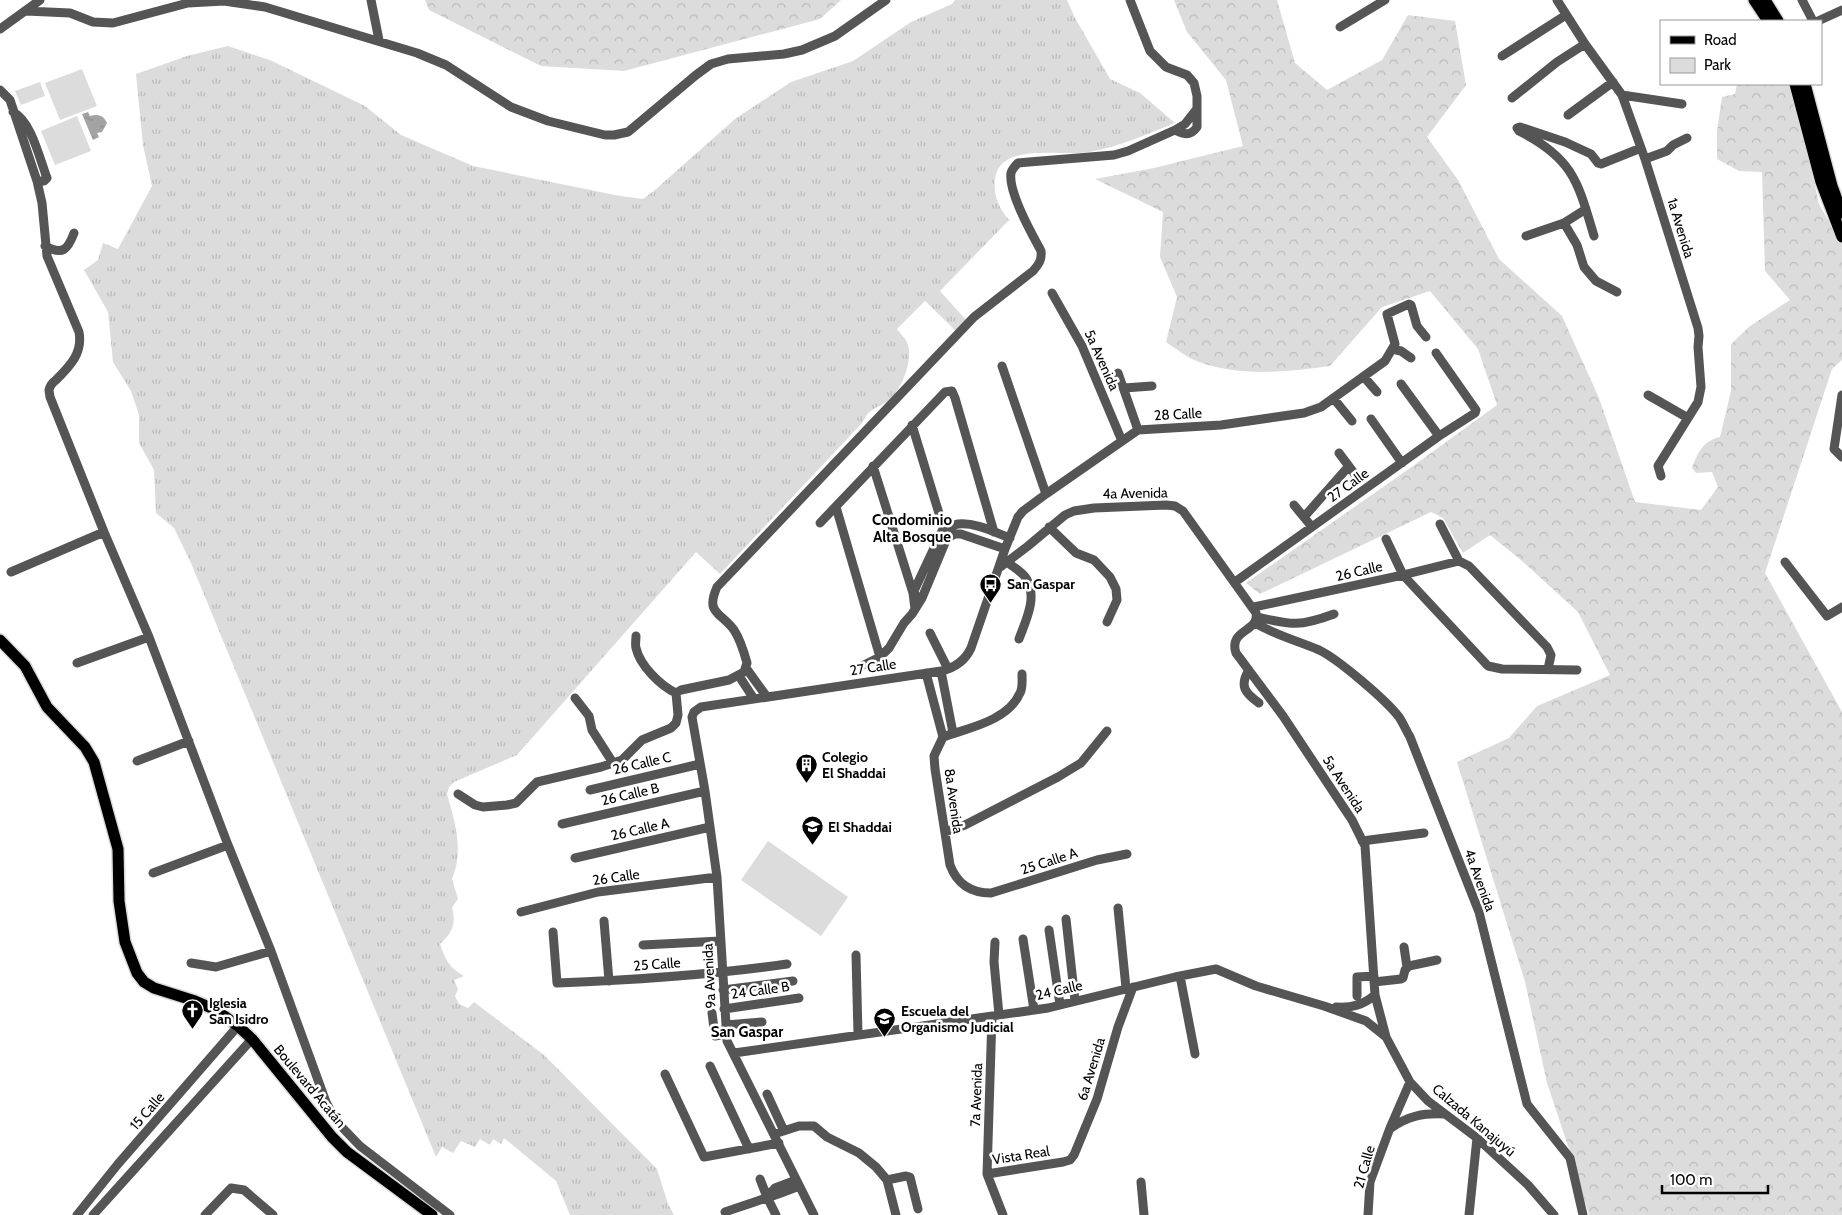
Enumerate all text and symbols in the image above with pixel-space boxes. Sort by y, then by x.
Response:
legend [1660,20,1822,85]
text: Road [1704,31,1737,49]
text: Park [1704,56,1731,74]
street label: 1a Avenida [1663,196,1699,260]
street label: 5a Avenida [1081,327,1124,394]
street label: 28 Calle [1154,404,1202,424]
street label: 27 Calle [1324,464,1372,506]
street label: 4a Avenida [1102,483,1168,503]
district label: Condominio Alta Bosque [872,511,952,546]
street label: 26 Calle [1334,557,1384,585]
bus stop icon: San Gaspar [979,572,1003,603]
place label: San Gaspar [1007,575,1075,593]
street label: 27 Calle [849,654,897,680]
street label: 26 Calle C [611,747,673,778]
place label: Colegio El Shaddai [822,748,886,782]
street label: 5a Avenida [1319,752,1369,816]
building icon: Colegio El Shaddai [794,753,818,784]
street label: 8a Avenida [941,767,968,835]
street label: 26 Calle B [599,779,661,809]
street label: 26 Calle A [609,813,671,844]
school or university icon: El Shaddai [800,815,824,846]
place label: El Shaddai [828,818,892,836]
street label: 25 Calle A [1018,843,1080,879]
street label: 4a Avenida [1460,846,1500,914]
street label: 26 Calle [591,865,641,889]
street label: 9a Avenida [698,943,720,1009]
street label: 25 Calle [633,953,681,975]
street label: 24 Calle [1034,976,1084,1004]
street label: 24 Calle B [729,977,791,1003]
place label: Iglesia San Isidro [209,994,269,1028]
church icon: Iglesia San Isidro [181,999,205,1030]
place label: Escuela del Organismo Judicial [901,1002,1014,1036]
school or university icon: Escuela del Organismo Judicial [873,1007,897,1038]
district label: San Gaspar [711,1023,783,1041]
street label: 6a Avenida [1073,1035,1109,1103]
street label: Boulevard Acatán [270,1041,350,1131]
street label: 7a Avenida [966,1063,986,1127]
street label: Calzada Kanajuyú [1429,1080,1519,1160]
street label: 15 Calle [126,1088,168,1134]
street label: Vista Real [991,1141,1052,1168]
street label: 21 Calle [1349,1143,1379,1191]
scale bar [1662,1162,1768,1194]
text: 100 m [1670,1171,1712,1189]

